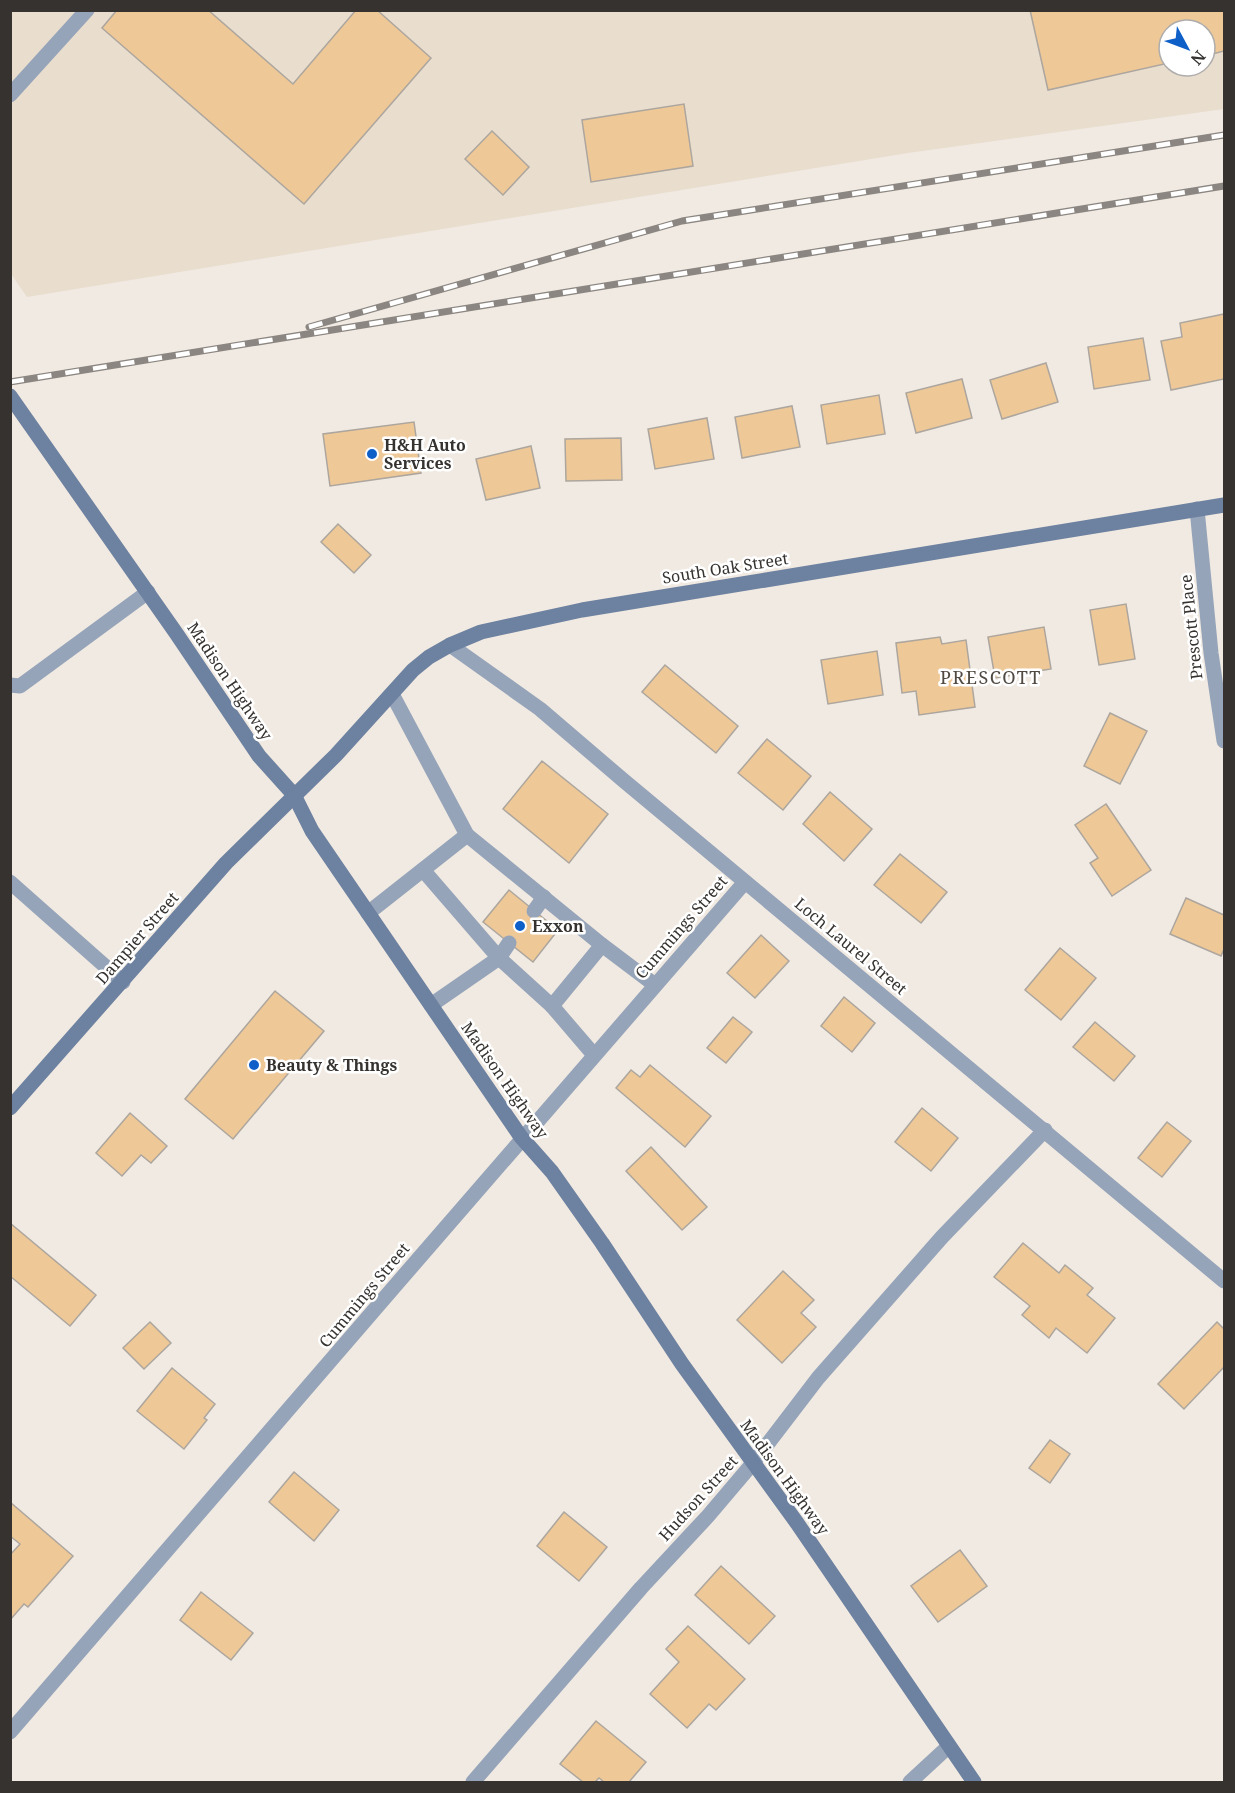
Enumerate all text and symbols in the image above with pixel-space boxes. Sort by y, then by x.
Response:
north arrow [1157,18,1217,78]
text: N [1186,46,1211,70]
place label: H&H Auto Services [384,434,466,474]
marker: H&H Auto Services [365,447,379,461]
street label: South Oak Street [661,547,790,589]
street label: Prescott Place [1175,573,1207,681]
street label: Madison Highway [182,618,278,745]
district label: PRESCOTT [940,665,1042,689]
street label: Cummings Street [630,870,732,983]
street label: Dampier Street [91,887,183,989]
street label: Loch Laurel Street [790,892,912,1000]
place label: Exxon [532,915,584,937]
marker: Exxon [513,919,527,933]
street label: Madison Highway [456,1017,554,1144]
place label: Beauty & Things [266,1054,397,1076]
marker: Beauty & Things [247,1058,261,1072]
street label: Cummings Street [314,1238,415,1352]
street label: Madison Highway [736,1415,835,1540]
street label: Hudson Street [654,1450,743,1546]

